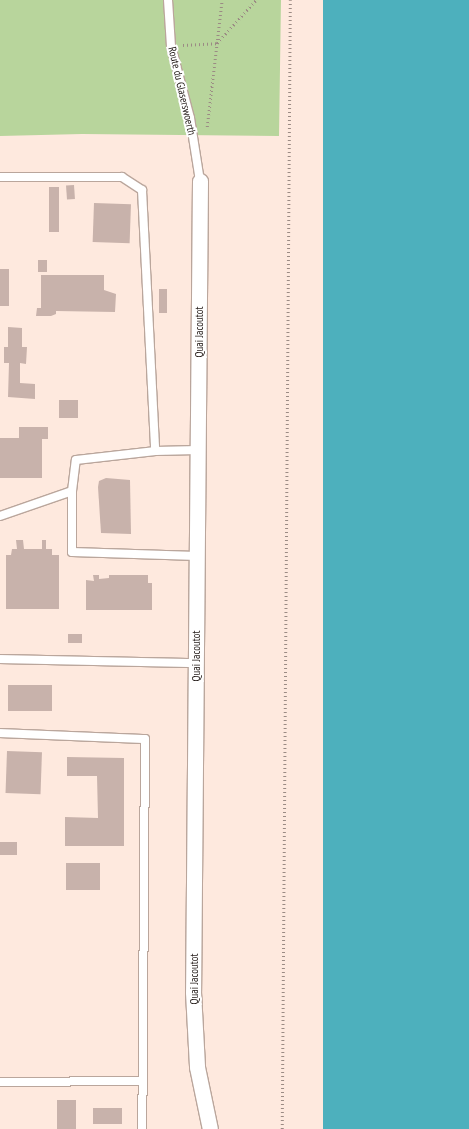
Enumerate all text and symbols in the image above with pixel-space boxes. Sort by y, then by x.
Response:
street label: Route du Glaserswoerth [165,46,199,136]
street label: Quai Jacoutot [192,307,206,357]
street label: Quai Jacoutot [189,631,203,681]
street label: Quai Jacoutot [187,954,201,1004]

